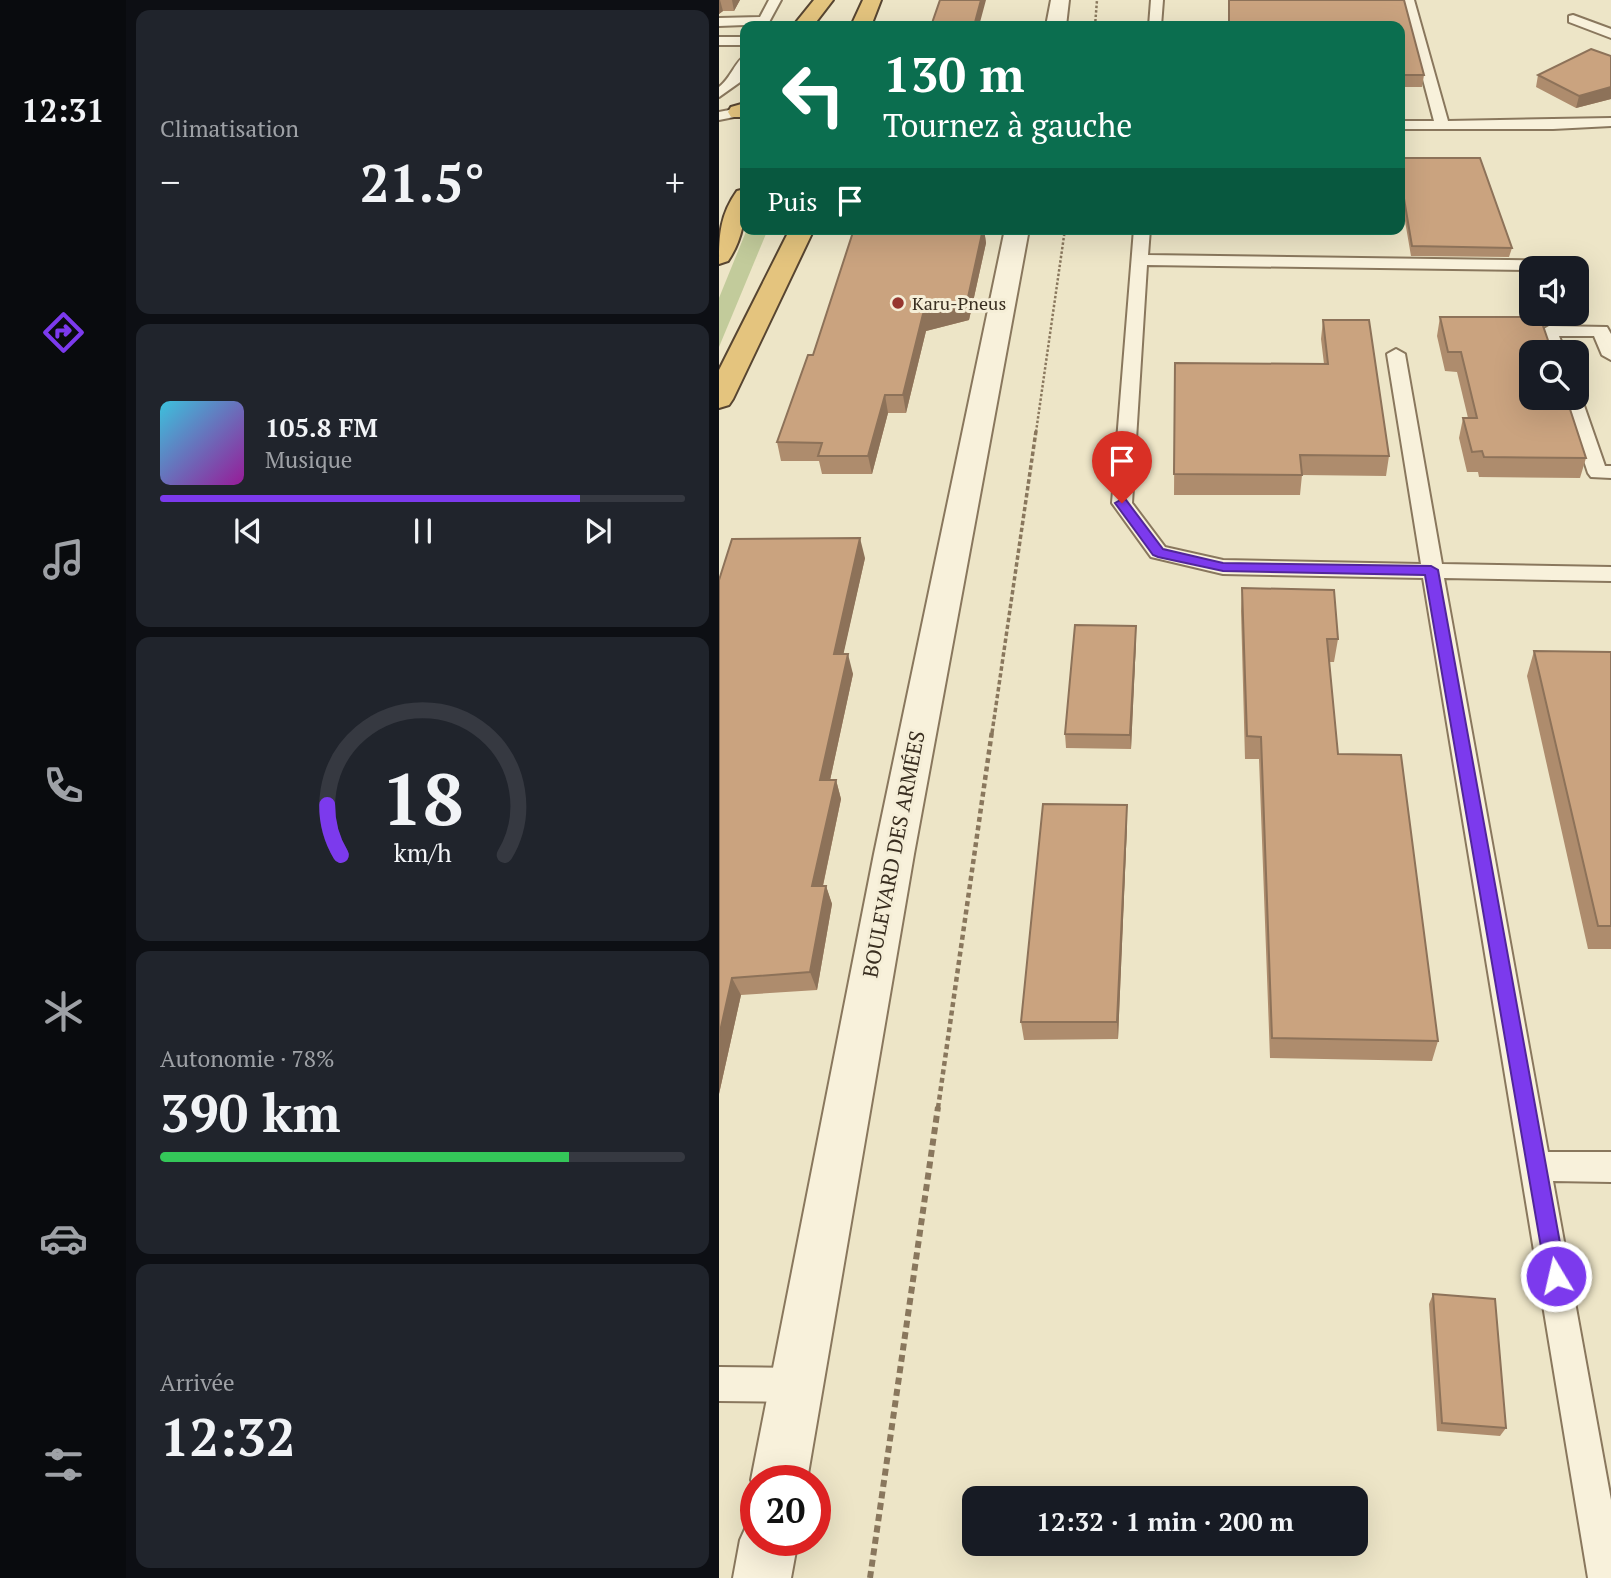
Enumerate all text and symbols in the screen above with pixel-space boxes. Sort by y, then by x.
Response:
text: 130 m [883,41,1025,106]
icon: left [768,49,859,140]
text: 12:31 [21,89,105,131]
text: Tournez à gauche [883,104,1132,146]
text: Climatisation [160,113,299,144]
text: 21.5° [360,148,485,217]
text: − [160,157,180,207]
text: + [665,157,685,207]
icon: arrive [831,182,869,220]
text: Puis [768,184,817,218]
map controls [1519,256,1589,410]
button: sound [1519,256,1589,326]
place label: Karu-Pneus [912,291,1006,315]
marker: Karu-Pneus [890,295,906,311]
icon: directions [39,308,88,357]
button: search [1519,340,1589,410]
text: 105.8 FM [265,410,378,444]
pin [1092,431,1152,503]
icon: arrive [1103,442,1141,480]
text: Musique [265,444,352,475]
icon: previous [229,512,267,550]
icon: pause [404,512,442,550]
icon: next [579,512,617,550]
icon: music [39,535,88,584]
street label: BOULEVARD DES ARMÉES [855,728,931,980]
text: 18 [381,749,464,846]
icon: phone [39,761,88,810]
text: km/h [394,836,452,869]
icon: climate [39,987,88,1036]
text: Autonomie · 78% [160,1043,335,1074]
text: 390 km [160,1078,341,1147]
icon: car [39,1214,88,1263]
position arrow [1519,1239,1593,1313]
text: Arrivée [160,1367,235,1398]
text: 12:32 [160,1402,295,1471]
icon: filters [39,1440,88,1489]
speed limit sign: 20 [740,1465,831,1556]
text: 12:32 · 1 min · 200 m [1036,1504,1294,1538]

